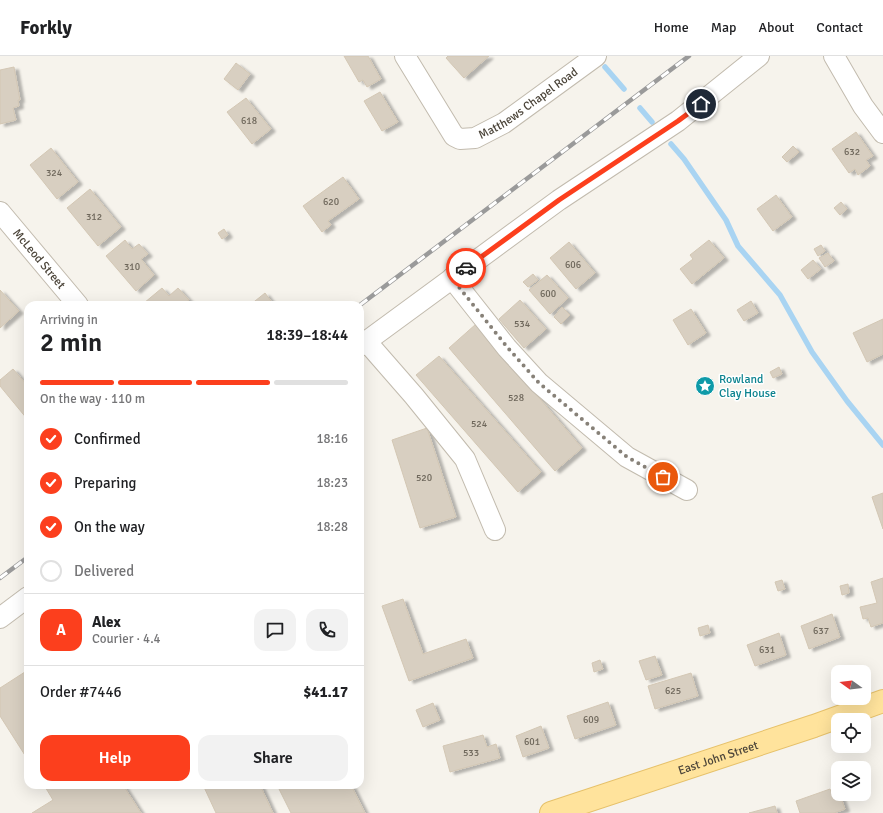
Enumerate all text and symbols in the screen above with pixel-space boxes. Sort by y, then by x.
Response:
text: Forkly [20,16,72,40]
text: Home [654,19,689,36]
text: Map [711,19,736,36]
text: About [758,19,794,36]
text: Contact [816,19,863,36]
street label: Matthews Chapel Road [476,64,581,142]
pin [684,87,718,121]
icon: home [690,93,712,115]
house number: 618 [241,115,257,127]
house number: 632 [844,146,860,158]
house number: 324 [46,167,63,179]
house number: 620 [323,196,339,208]
house number: 312 [86,211,102,223]
street label: McLeod Street [10,226,69,292]
courier [446,248,486,288]
icon: car [455,257,477,279]
house number: 606 [565,259,581,271]
house number: 310 [124,261,140,273]
house number: 600 [540,288,556,300]
text: Arriving in [40,312,98,328]
house number: 534 [514,318,531,330]
text: 18:39–18:44 [267,326,348,344]
text: 2 min [40,327,102,359]
place label: Rowland Clay House [719,372,776,401]
place icon: Rowland Clay House [694,375,716,397]
text: On the way · 110 m [40,391,145,407]
house number: 528 [508,392,524,404]
house number: 524 [471,418,488,430]
icon: check [40,428,62,450]
text: Confirmed [74,430,141,448]
text: 18:16 [316,431,348,447]
pin [646,460,680,494]
icon: bag [652,466,674,488]
icon: check [40,472,62,494]
house number: 520 [416,472,432,484]
text: Preparing [74,474,137,492]
text: 18:23 [316,475,348,491]
icon: check [40,516,62,538]
text: On the way [74,518,145,536]
text: 18:28 [316,519,348,535]
text: Delivered [74,562,134,580]
button: chat [254,609,296,651]
button: phone [306,609,348,651]
text: Alex [92,613,121,631]
text: A [56,621,66,639]
house number: 637 [813,625,829,637]
text: Courier · 4.4 [92,631,161,647]
house number: 631 [759,644,775,656]
north arrow [831,665,871,705]
map controls [831,665,871,801]
text: Order #7446 [40,683,122,701]
text: $41.17 [303,683,348,701]
house number: 625 [665,685,681,697]
button: locate [831,713,871,753]
house number: 609 [583,714,599,726]
button: Help [40,735,190,781]
button: Share [198,735,348,781]
house number: 601 [524,736,540,748]
street label: East John Street [676,737,760,778]
house number: 533 [463,747,479,759]
button: layers [831,761,871,801]

